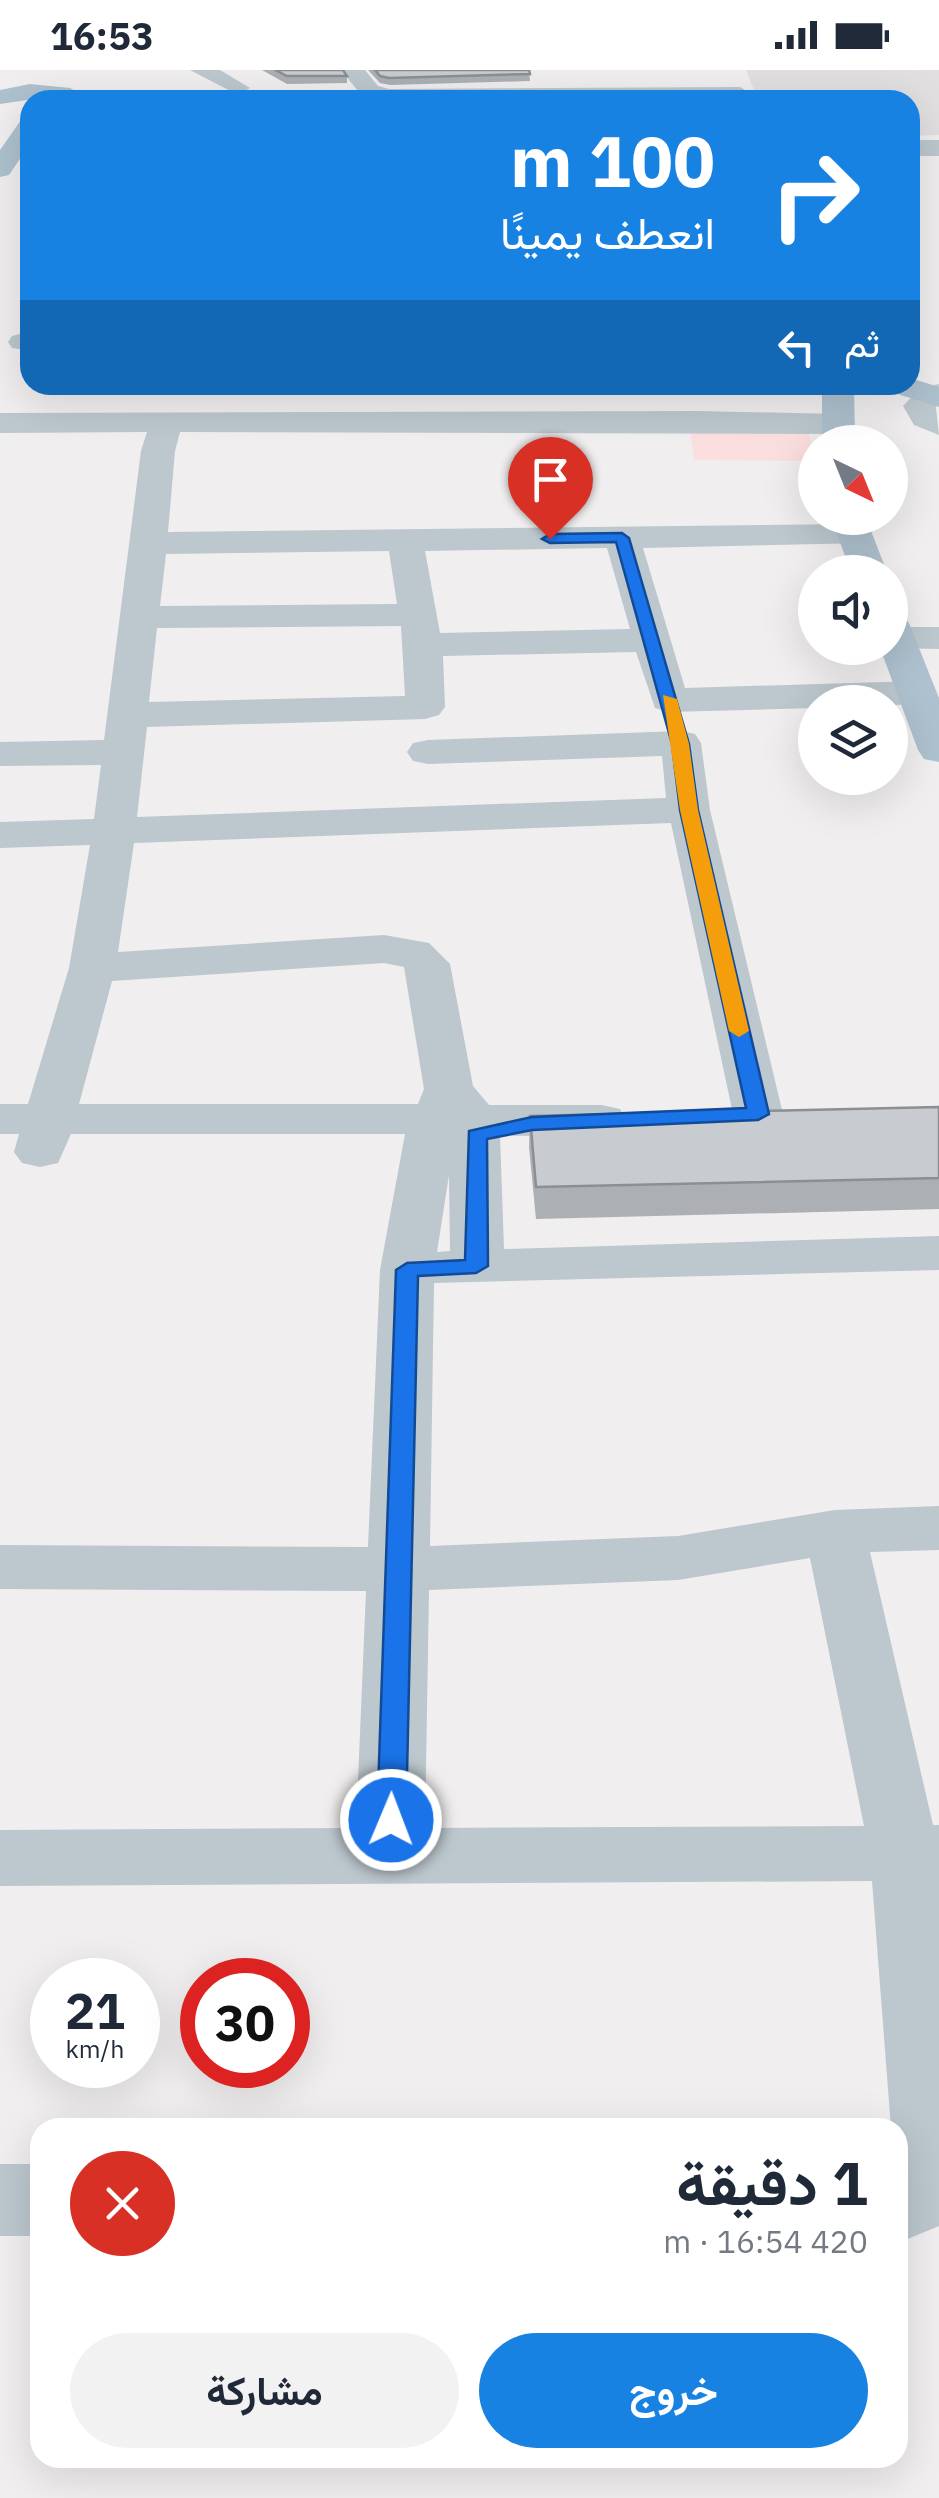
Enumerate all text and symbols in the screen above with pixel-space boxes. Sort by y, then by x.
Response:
text: 16:53 [50,11,154,60]
text: 100 m [510,115,715,206]
icon: right [750,130,880,260]
text: انعطف يمينًا [500,203,715,261]
text: ثم [844,318,880,367]
icon: left [769,320,824,375]
north arrow [798,425,908,535]
map controls [798,425,908,795]
pin [508,437,593,540]
icon: arrive [523,452,578,507]
button: sound [798,555,908,665]
button: layers [798,685,908,795]
position arrow [339,1768,443,1872]
speed limit sign: 30 [180,1958,310,2088]
text: 21 [65,1978,125,2043]
text: km/h [66,2032,124,2065]
text: 1 دقيقة [676,2143,868,2222]
button: close [70,2151,175,2256]
text: 420 m · 16:54 [663,2220,868,2262]
button: مشاركة [70,2333,459,2448]
button: خروج [479,2333,868,2448]

